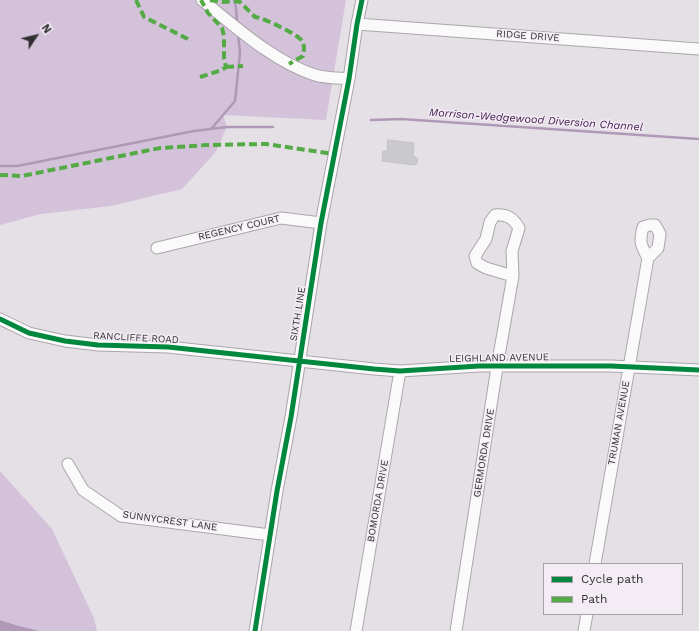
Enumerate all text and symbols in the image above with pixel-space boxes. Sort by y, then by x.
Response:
north arrow [16,16,56,56]
text: N [39,22,54,36]
street label: RIDGE DRIVE [496,28,560,44]
water label: Morrison-Wedgewood Diversion Channel [429,106,643,134]
street label: REGENCY COURT [197,213,281,243]
street label: SIXTH LINE [288,286,308,342]
street label: RANCLIFFE ROAD [93,330,179,346]
street label: LEIGHLAND AVENUE [449,351,549,365]
street label: TRUMAN AVENUE [606,380,632,466]
street label: GERMORDA DRIVE [471,408,497,498]
street label: BOMORDA DRIVE [365,459,391,543]
street label: SUNNYCREST LANE [122,508,218,534]
legend [543,563,683,615]
text: Cycle path [581,572,643,586]
text: Path [581,592,607,606]

